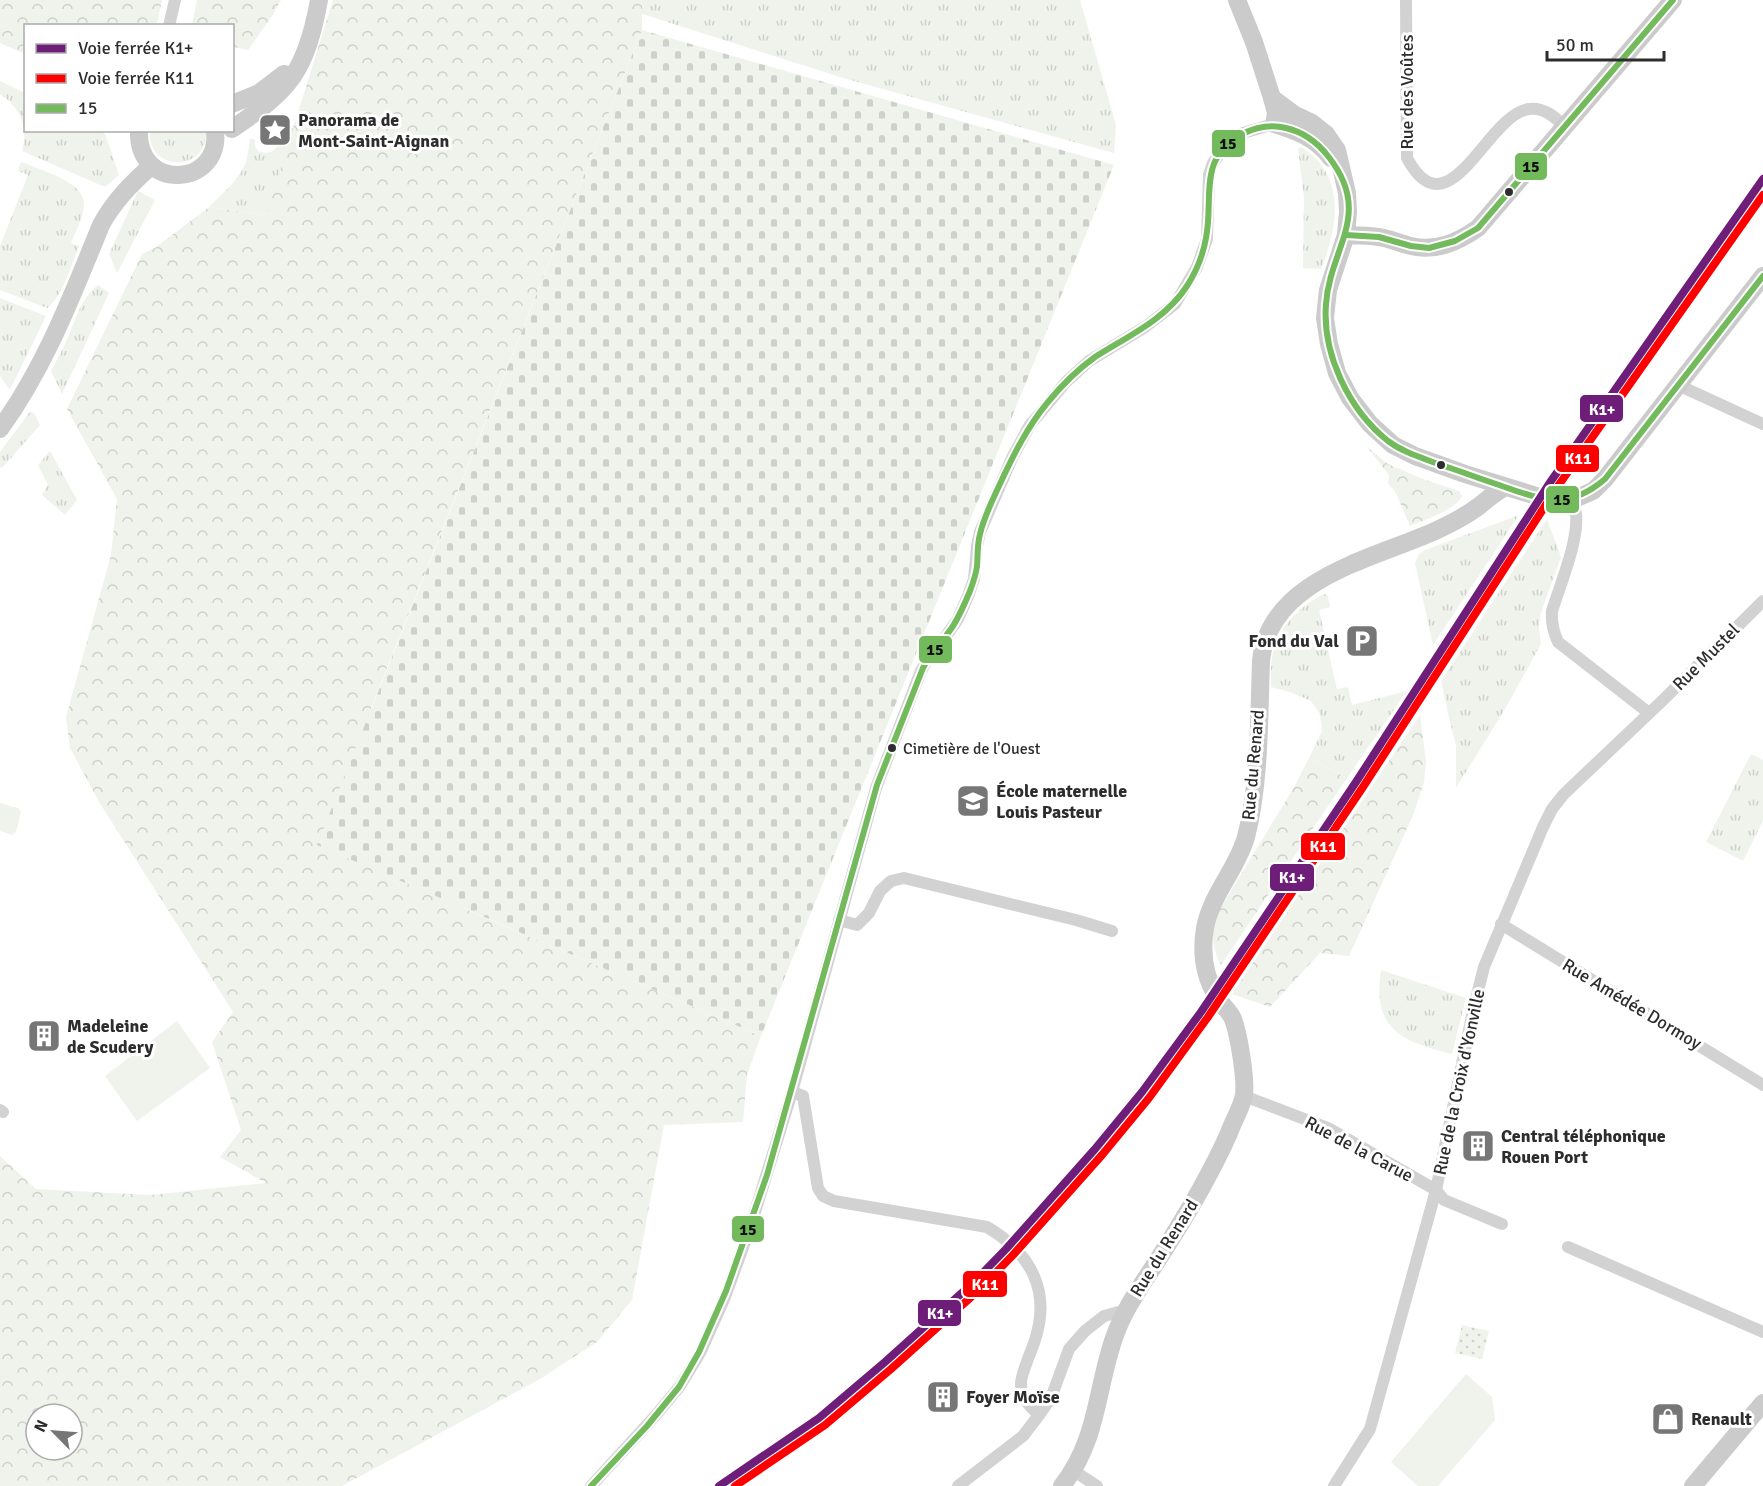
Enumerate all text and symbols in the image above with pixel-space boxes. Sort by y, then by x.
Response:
legend [24,24,234,132]
scale bar [1547,24,1664,62]
street label: Rue des Voûtes [1396,34,1418,150]
text: 50 m [1556,34,1594,56]
text: Voie ferrée K1+ [78,37,194,59]
text: Voie ferrée K11 [78,67,195,89]
text: 15 [78,97,97,119]
place label: Panorama de Mont-Saint-Aignan [298,109,449,152]
place icon: Panorama de Mont-Saint-Aignan [257,112,293,148]
line badge: 15 [1211,129,1246,158]
text: 15 [1219,134,1237,154]
line badge: 15 [1514,152,1548,181]
text: 15 [1522,157,1540,177]
unlabelled marker [1503,186,1515,198]
line badge: K1+ [1579,394,1624,423]
text: K1+ [1589,400,1615,420]
line badge: K11 [1555,444,1600,473]
text: K11 [1564,449,1592,469]
unlabelled marker [1435,459,1447,471]
line badge: 15 [1545,485,1580,514]
text: 15 [1553,490,1571,510]
street label: Rue Mustel [1668,619,1744,695]
parking icon: Fond du Val [1344,623,1380,659]
place label: Fond du Val [1248,630,1339,652]
line badge: 15 [918,635,953,664]
text: 15 [926,640,944,660]
street label: Rue du Renard [1237,709,1269,821]
place label: Cimetière de l'Ouest [903,739,1041,759]
marker: Cimetière de l'Ouest [886,742,898,754]
place label: École maternelle Louis Pasteur [996,780,1127,823]
school or university icon: École maternelle Louis Pasteur [955,783,991,819]
line badge: K11 [1300,832,1346,861]
text: K11 [1309,837,1337,857]
line badge: K1+ [1269,863,1315,892]
text: K1+ [1279,868,1305,888]
street label: Rue Amédée Dormoy [1558,954,1706,1055]
street label: Rue de la Croix d'Yonville [1429,987,1489,1177]
place label: Madeleine de Scudery [67,1015,153,1058]
building icon: Madeleine de Scudery [26,1018,62,1054]
street label: Rue de la Carue [1301,1111,1417,1187]
place label: Central téléphonique Rouen Port [1501,1125,1666,1168]
building icon: Central téléphonique Rouen Port [1460,1128,1496,1164]
street label: Rue du Renard [1125,1195,1203,1301]
line badge: 15 [731,1215,765,1243]
text: 15 [739,1220,757,1240]
line badge: K11 [962,1270,1008,1298]
text: K11 [971,1275,999,1295]
line badge: K1+ [917,1299,962,1327]
text: K1+ [927,1304,953,1324]
building icon: Foyer Moïse [925,1379,961,1415]
place label: Foyer Moïse [966,1386,1060,1408]
shop icon: Renault [1650,1401,1686,1437]
north arrow [24,1402,84,1462]
place label: Renault [1691,1408,1752,1430]
text: N [30,1417,53,1435]

